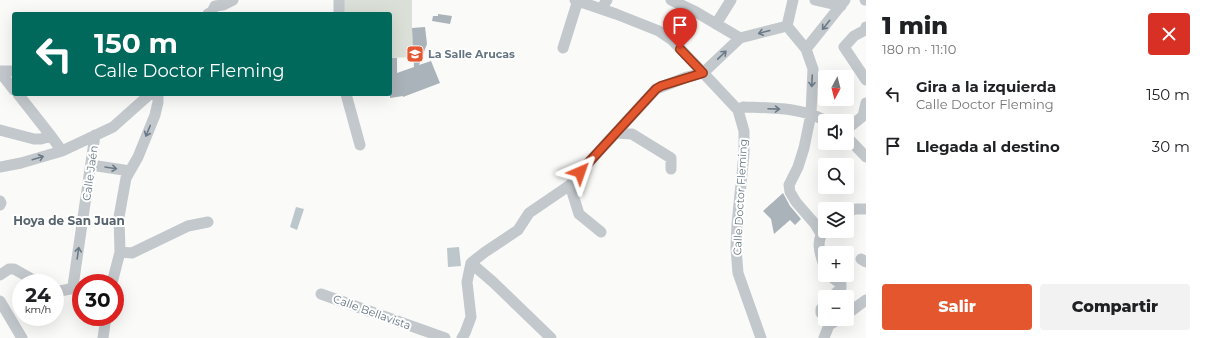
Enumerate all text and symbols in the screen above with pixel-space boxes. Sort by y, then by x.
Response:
pin [663,8,697,49]
text: 1 min [882,11,948,40]
button: close [1148,13,1190,55]
icon: arrive [669,14,691,36]
one-way arrow [821,19,830,30]
text: 150 m [94,26,178,60]
icon: left [28,28,80,80]
one-way arrow [757,29,770,36]
text: 180 m · 11:10 [882,41,956,57]
school or university icon: La Salle Arucas [405,44,425,64]
place label: La Salle Arucas [428,47,515,61]
one-way arrow [717,51,727,60]
text: Calle Doctor Fleming [94,60,285,82]
north arrow [818,70,854,106]
map controls [818,70,854,326]
one-way arrow [809,74,816,87]
text: Gira a la izquierda [916,77,1056,96]
icon: left [882,83,904,105]
text: 150 m [1146,85,1190,104]
text: Calle Doctor Fleming [916,96,1054,112]
one-way arrow [767,105,780,112]
button: sound [818,114,854,150]
one-way arrow [144,125,152,137]
icon: arrive [882,135,904,157]
text: Llegada al destino [916,137,1060,156]
text: 30 m [1152,137,1190,156]
street label: Calle Doctor Fleming [730,138,750,256]
street label: Calle Jaén [79,144,101,202]
position arrow [559,151,601,193]
one-way arrow [31,154,44,161]
button: search [818,158,854,194]
one-way arrow [104,164,117,172]
button: layers [818,202,854,238]
district label: Hoya de San Juan [13,213,125,228]
button: + [818,246,854,282]
one-way arrow [74,247,82,260]
speed limit sign: 30 [72,274,124,326]
text: 24 [25,283,51,307]
button: Salir [882,284,1032,330]
button: Compartir [1040,284,1190,330]
button: − [818,290,854,326]
street label: Calle Bellavista [331,291,413,333]
text: km/h [25,303,51,316]

